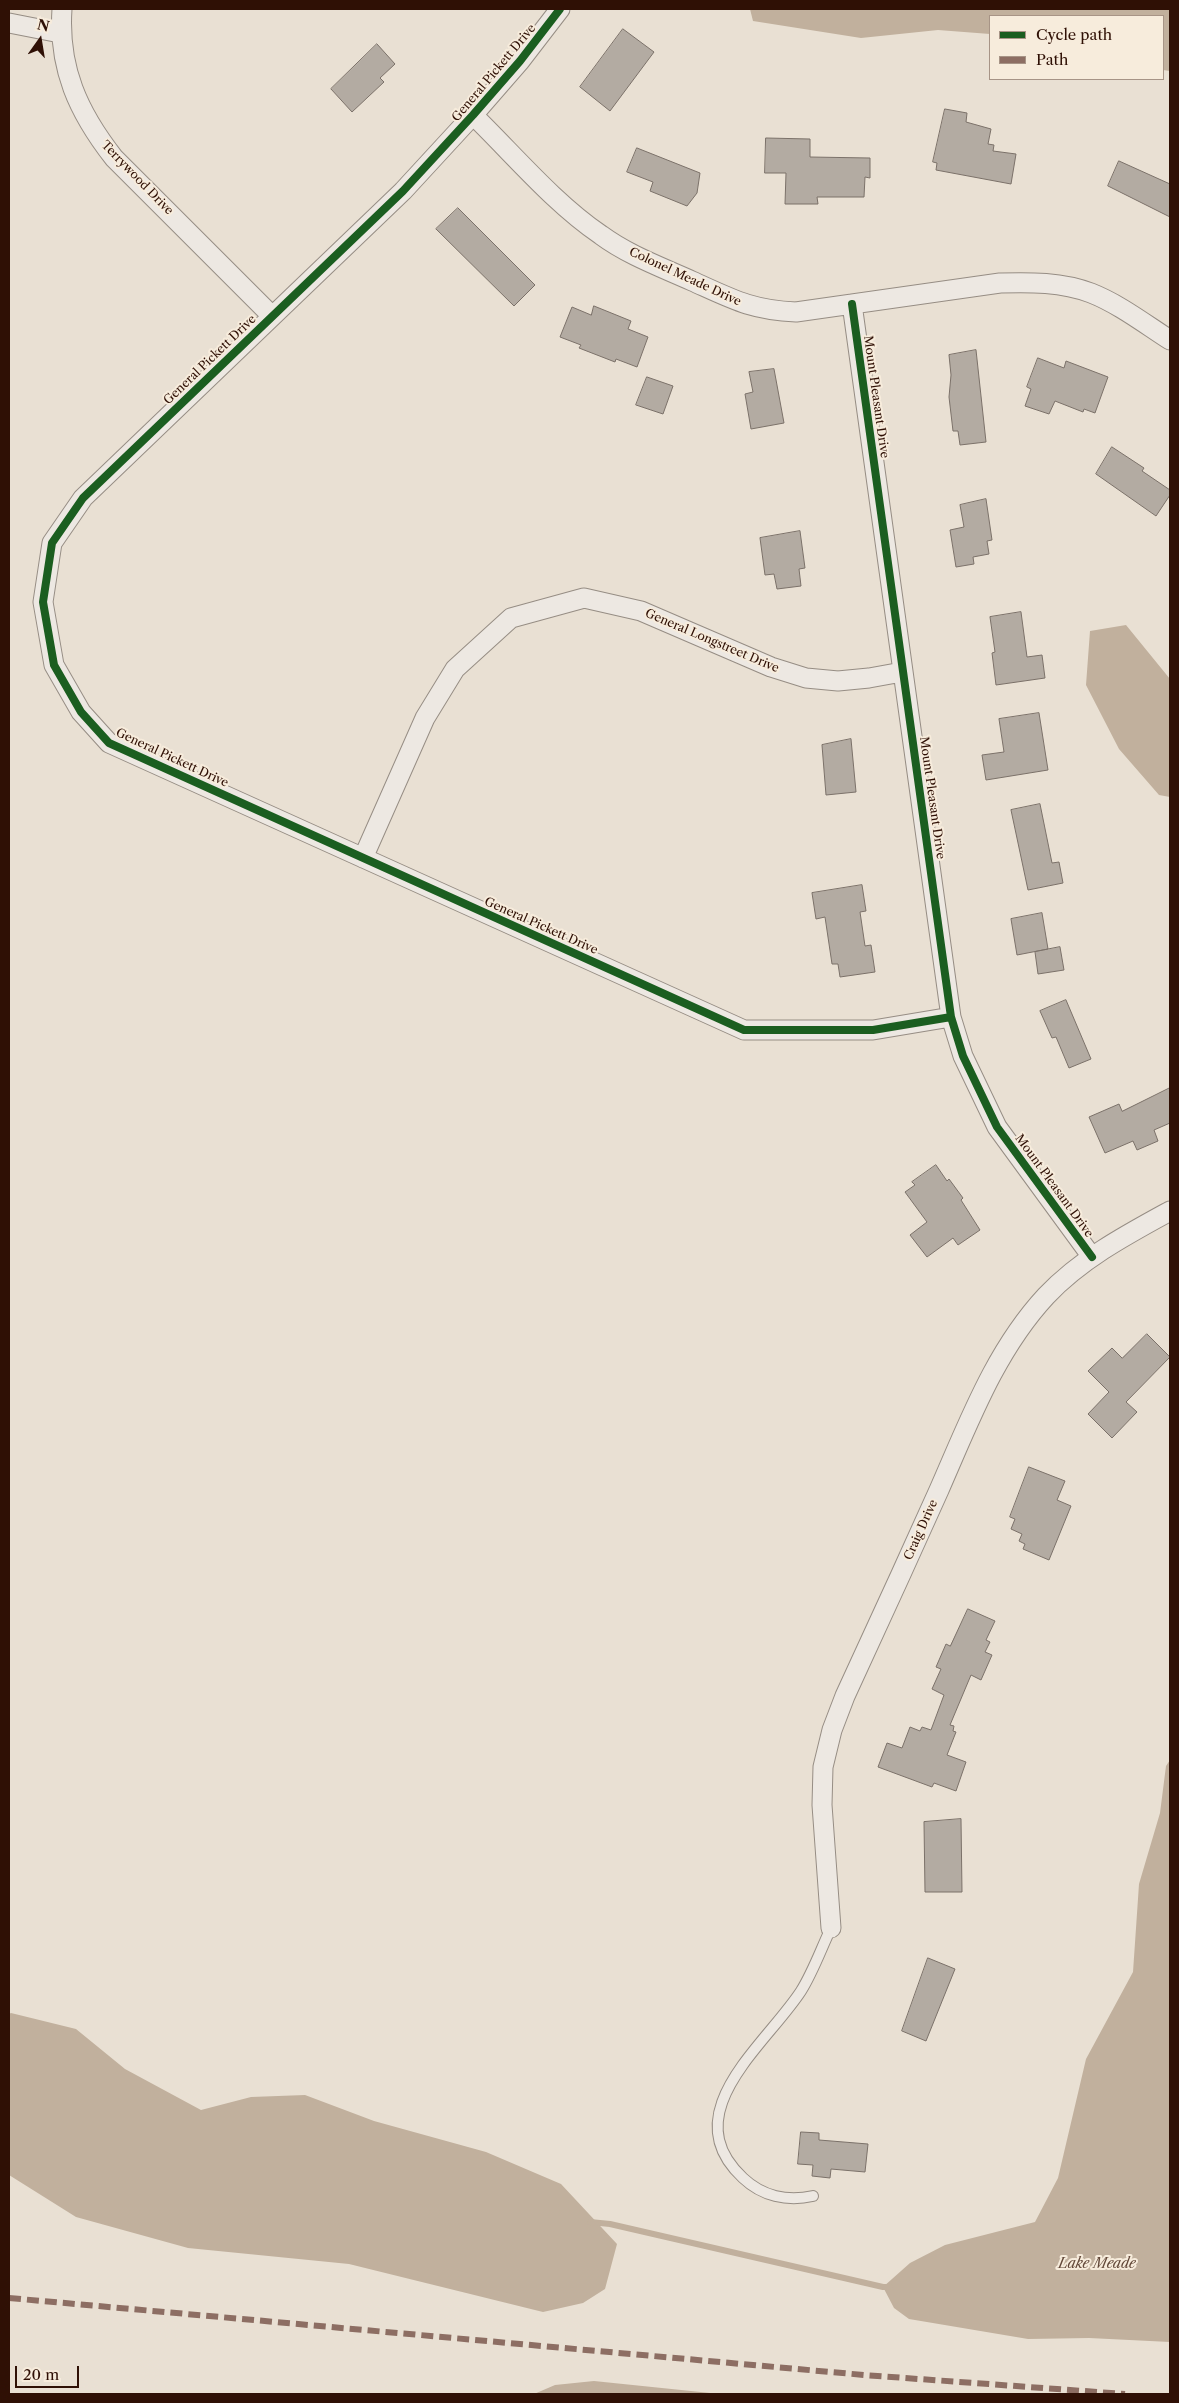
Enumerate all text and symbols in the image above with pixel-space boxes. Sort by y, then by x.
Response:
north arrow [15,15,65,65]
text: N [35,15,51,36]
legend [989,15,1164,80]
street label: General Pickett Drive [449,21,539,125]
text: Cycle path [1036,25,1112,44]
text: Path [1036,50,1068,69]
street label: Terrywood Drive [98,138,176,218]
street label: Colonel Meade Drive [627,245,743,309]
street label: General Pickett Drive [161,312,259,408]
street label: Mount Pleasant Drive [860,335,892,459]
street label: General Longstreet Drive [643,606,781,676]
street label: General Pickett Drive [113,726,231,790]
street label: Mount Pleasant Drive [916,736,948,860]
street label: General Pickett Drive [482,894,600,958]
street label: Mount Pleasant Drive [1012,1132,1096,1240]
street label: Craig Drive [901,1497,941,1563]
water label: Lake Meade [1058,2256,1136,2272]
scale bar [18,2356,81,2388]
text: 20 m [23,2365,59,2384]

